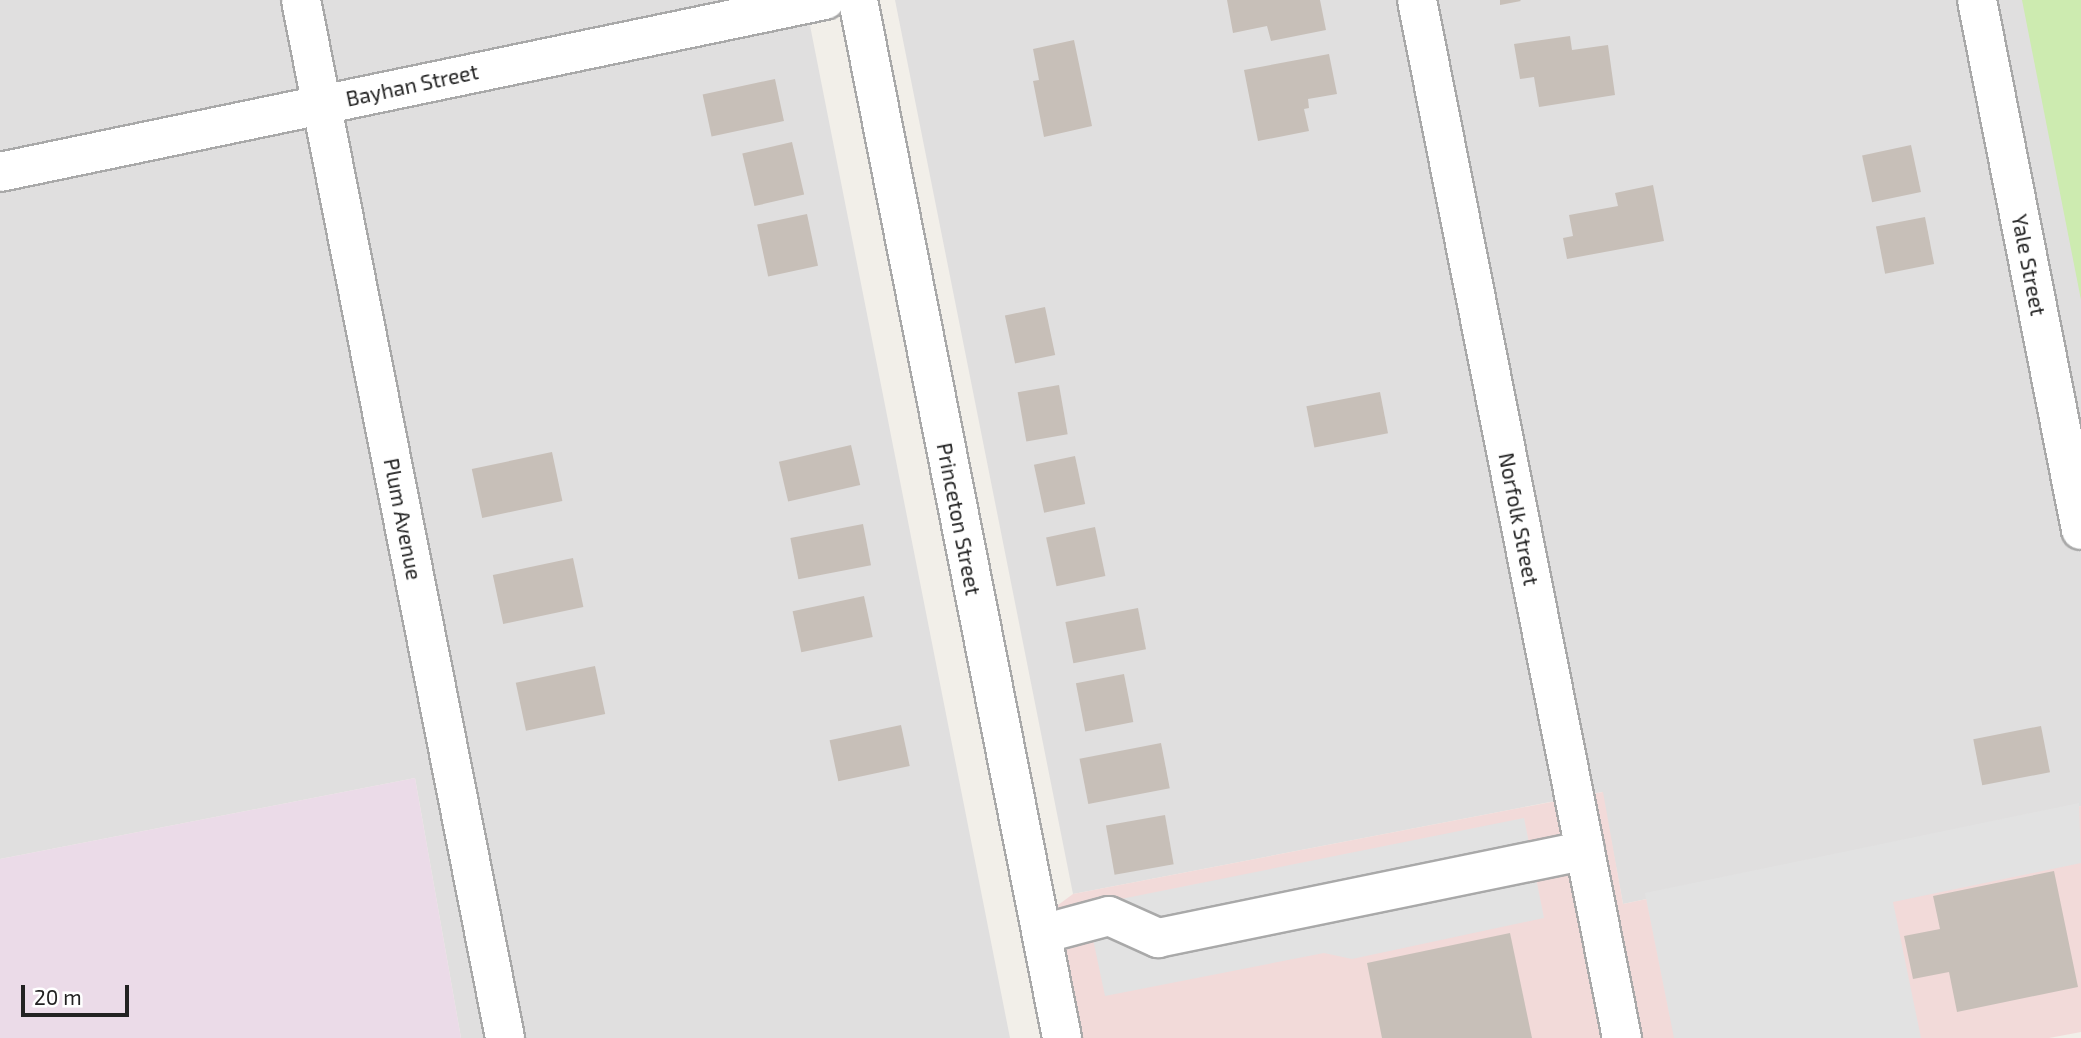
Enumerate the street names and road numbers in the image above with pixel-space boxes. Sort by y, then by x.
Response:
street label: Bayhan Street [344,59,480,111]
street label: Yale Street [2007,212,2051,318]
street label: Princeton Street [932,441,986,597]
street label: Norfolk Street [1494,450,1544,588]
street label: Plum Avenue [379,456,427,582]

